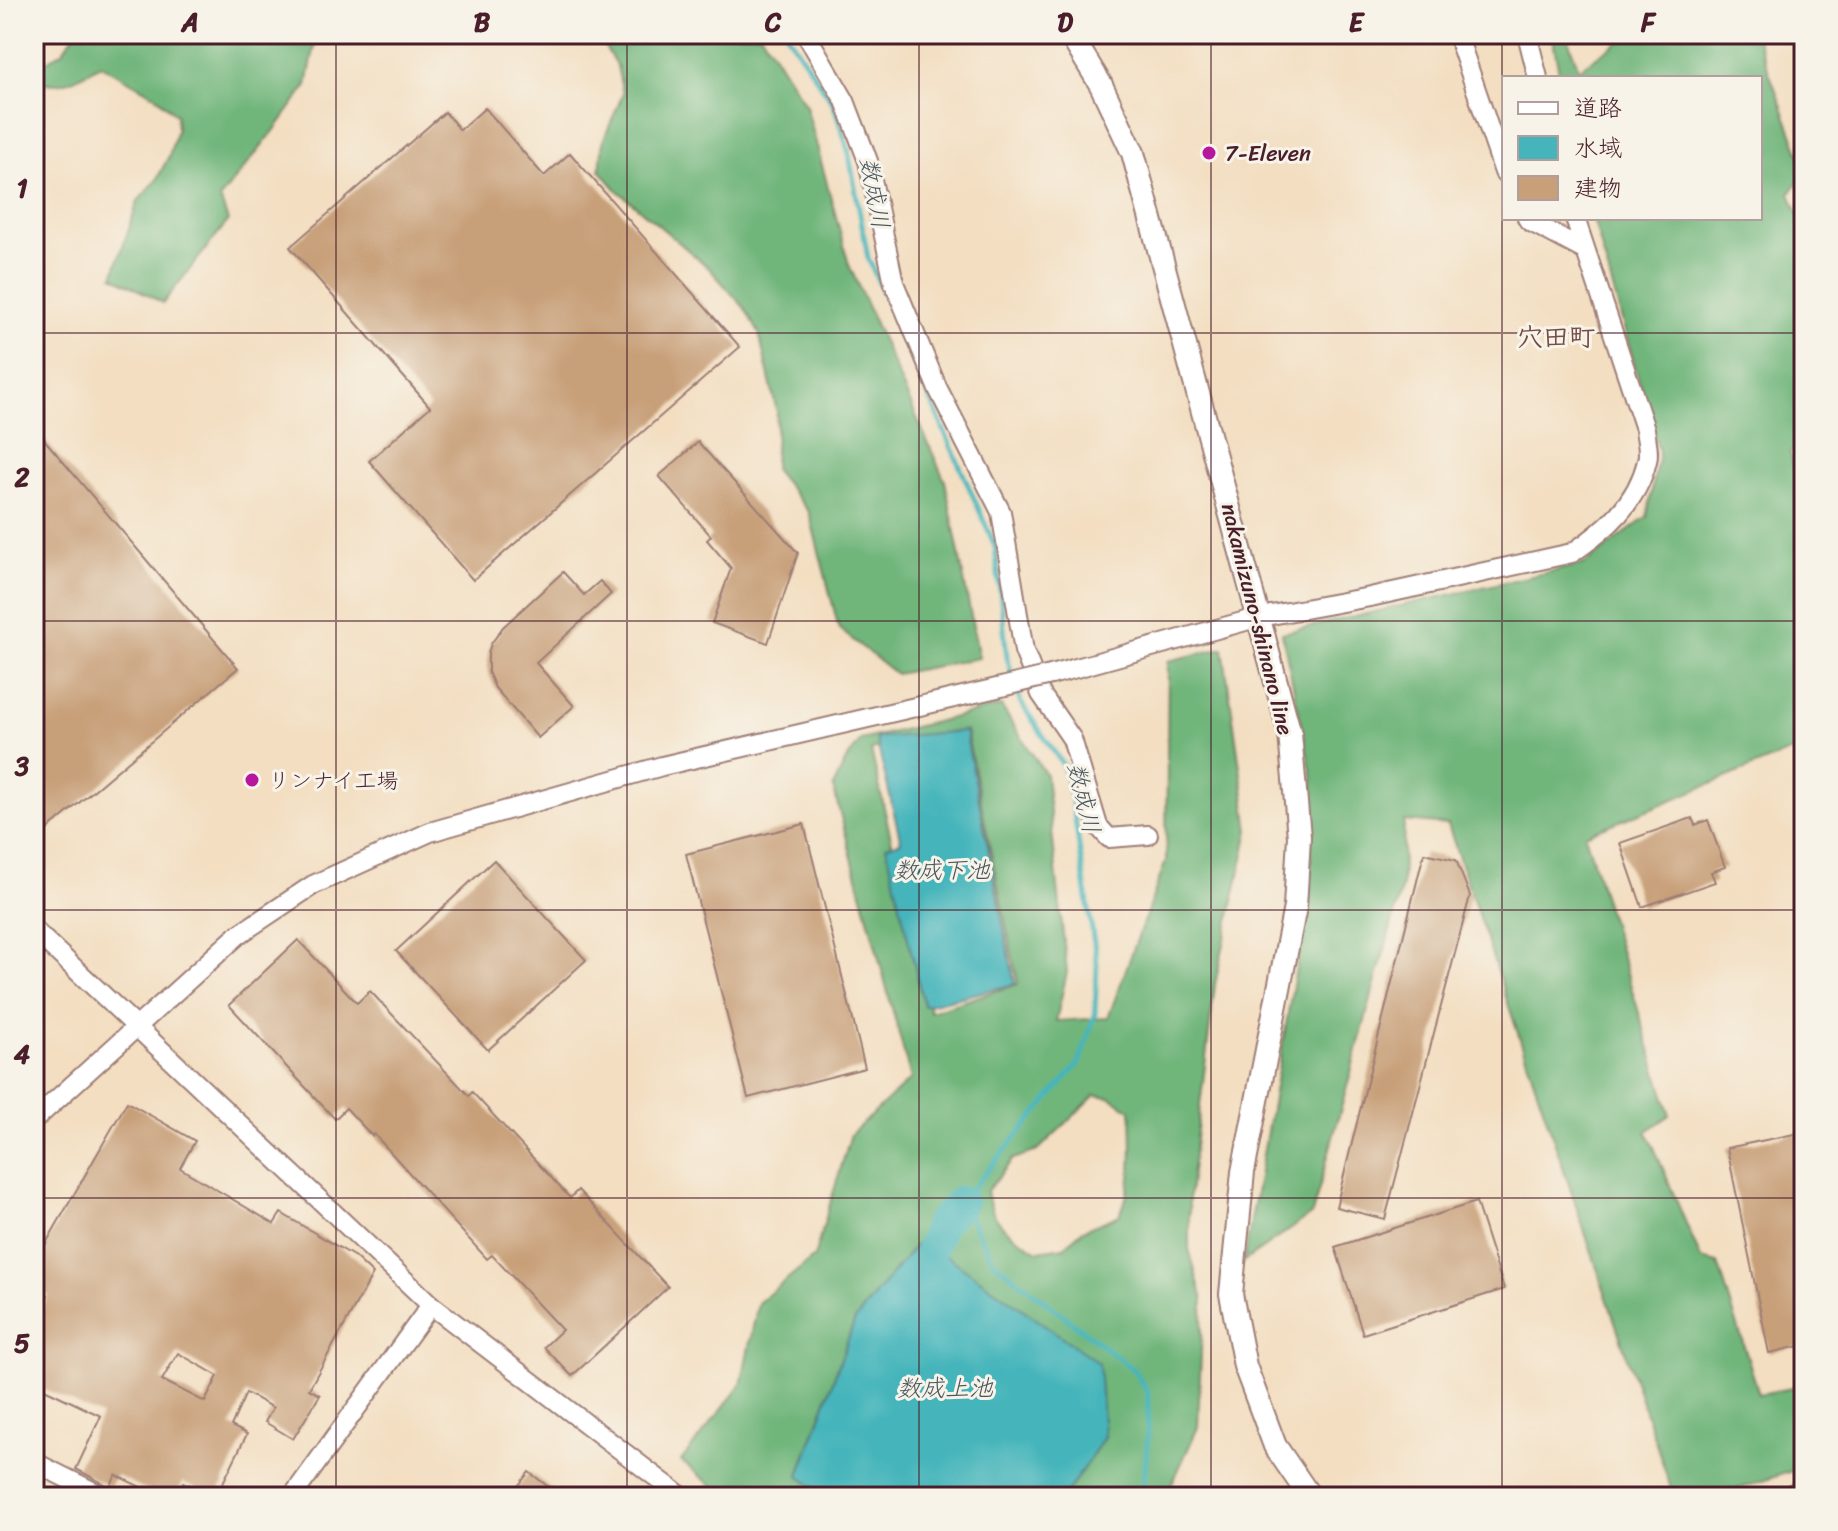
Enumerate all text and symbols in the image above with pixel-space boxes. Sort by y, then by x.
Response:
text: A [180,0,199,45]
text: B [474,0,491,45]
text: C [764,0,782,45]
text: D [1057,0,1073,45]
text: E [1349,0,1366,45]
text: F [1640,0,1657,45]
legend [1502,76,1762,220]
text: 道路 [1574,87,1622,129]
text: 水域 [1574,127,1622,169]
place label: 7-Eleven [1225,134,1311,173]
marker: 7-Eleven [1200,144,1218,162]
water label: 数成川 [848,154,902,232]
text: 1 [16,165,28,211]
text: 建物 [1574,167,1622,209]
district label: 穴田町 [1517,314,1595,360]
text: 2 [13,454,30,500]
street label: nakamizuno-shinano line [1210,499,1305,739]
text: 3 [14,743,30,789]
water label: 数成川 [1055,758,1113,838]
place label: リンナイ工場 [268,761,398,800]
marker: リンナイ工場 [243,771,261,789]
water label: 数成下池 [894,849,991,891]
text: 4 [14,1031,30,1077]
text: 5 [14,1320,30,1366]
water label: 数成上池 [897,1367,994,1409]

